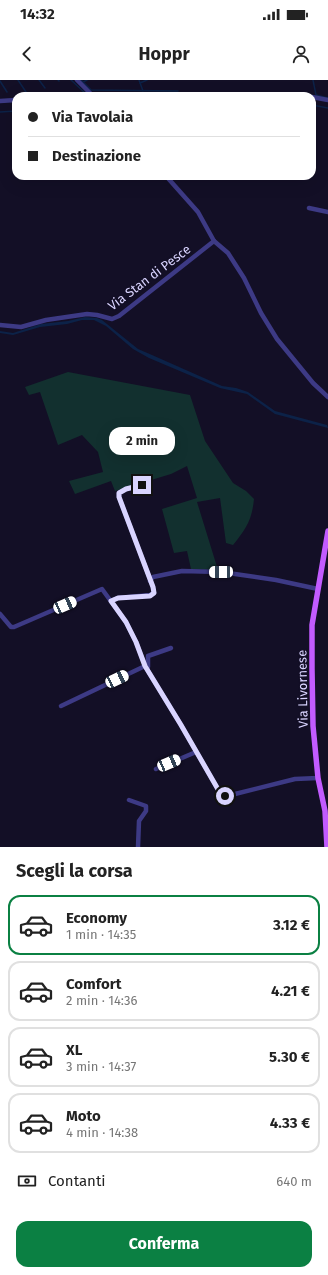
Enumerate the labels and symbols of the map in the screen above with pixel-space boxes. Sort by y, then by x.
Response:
street label: Via Stan di Pesce [105,241,194,313]
callout: 2 min [109,427,175,455]
route end [133,476,151,494]
car [209,566,233,578]
car [52,595,78,615]
street label: Via Livornese [294,650,311,728]
car [104,668,130,690]
car [156,753,182,773]
route start [216,787,234,805]

